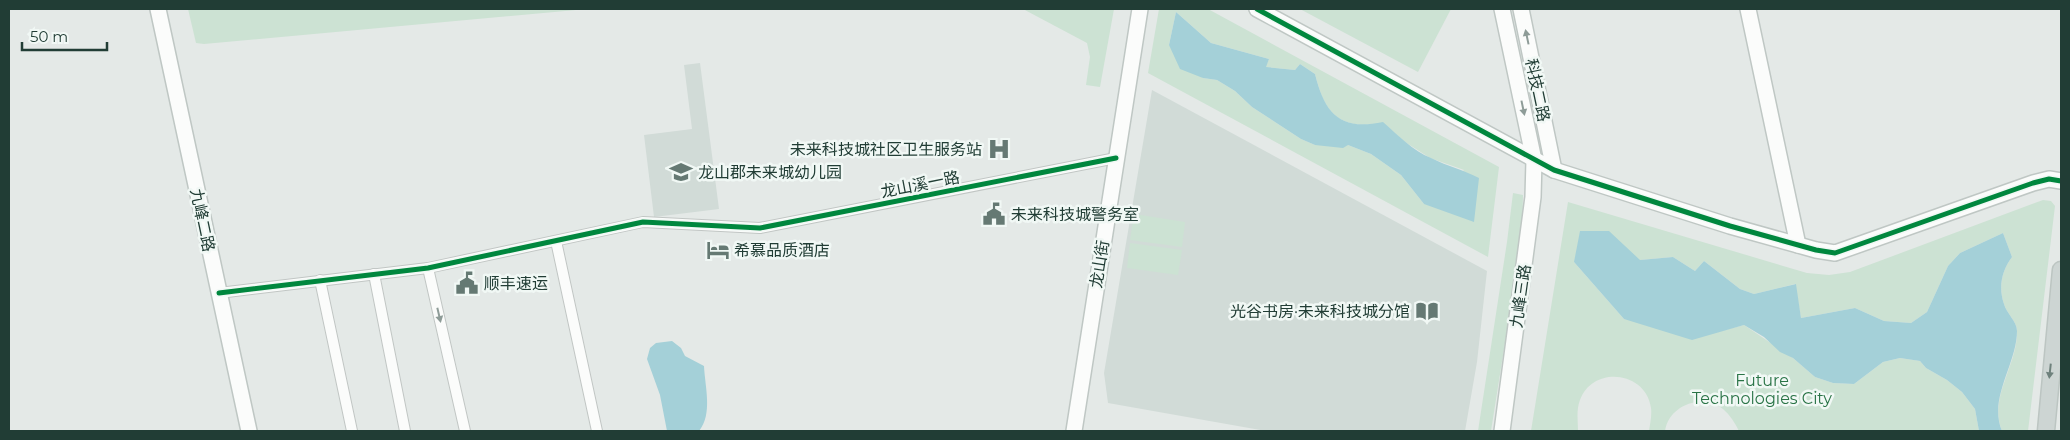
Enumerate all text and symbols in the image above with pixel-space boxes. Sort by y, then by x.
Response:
scale bar [22,20,108,52]
text: 50 m [30,27,68,46]
one-way arrow [1523,29,1531,45]
street label: 科技二路 [1522,57,1553,123]
one-way arrow [1519,100,1527,115]
hospital icon: 未来科技城社区卫生服务站 [986,136,1012,162]
place label: 未来科技城社区卫生服务站 [790,140,982,159]
school or university icon: 龙山郡未来城幼儿园 [668,159,694,185]
place label: 龙山郡未来城幼儿园 [698,163,842,182]
street label: 龙山溪一路 [879,168,961,201]
street label: 九峰二路 [187,187,218,253]
public building icon: 未来科技城警务室 [981,201,1007,227]
place label: 未来科技城警务室 [1011,205,1139,224]
hotel icon: 希慕品质酒店 [705,237,731,263]
street label: 龙山街 [1086,239,1113,289]
place label: 希慕品质酒店 [734,241,830,260]
street label: 九峰三路 [1507,263,1534,329]
public building icon: 顺丰速运 [454,270,480,296]
place label: 顺丰速运 [484,274,548,293]
library icon: 光谷书房·未来科技城分馆 [1414,298,1440,324]
place label: 光谷书房·未来科技城分馆 [1230,302,1410,321]
one-way arrow [435,308,443,323]
one-way arrow [2046,363,2054,379]
park label: Future Technologies City [1692,371,1832,408]

